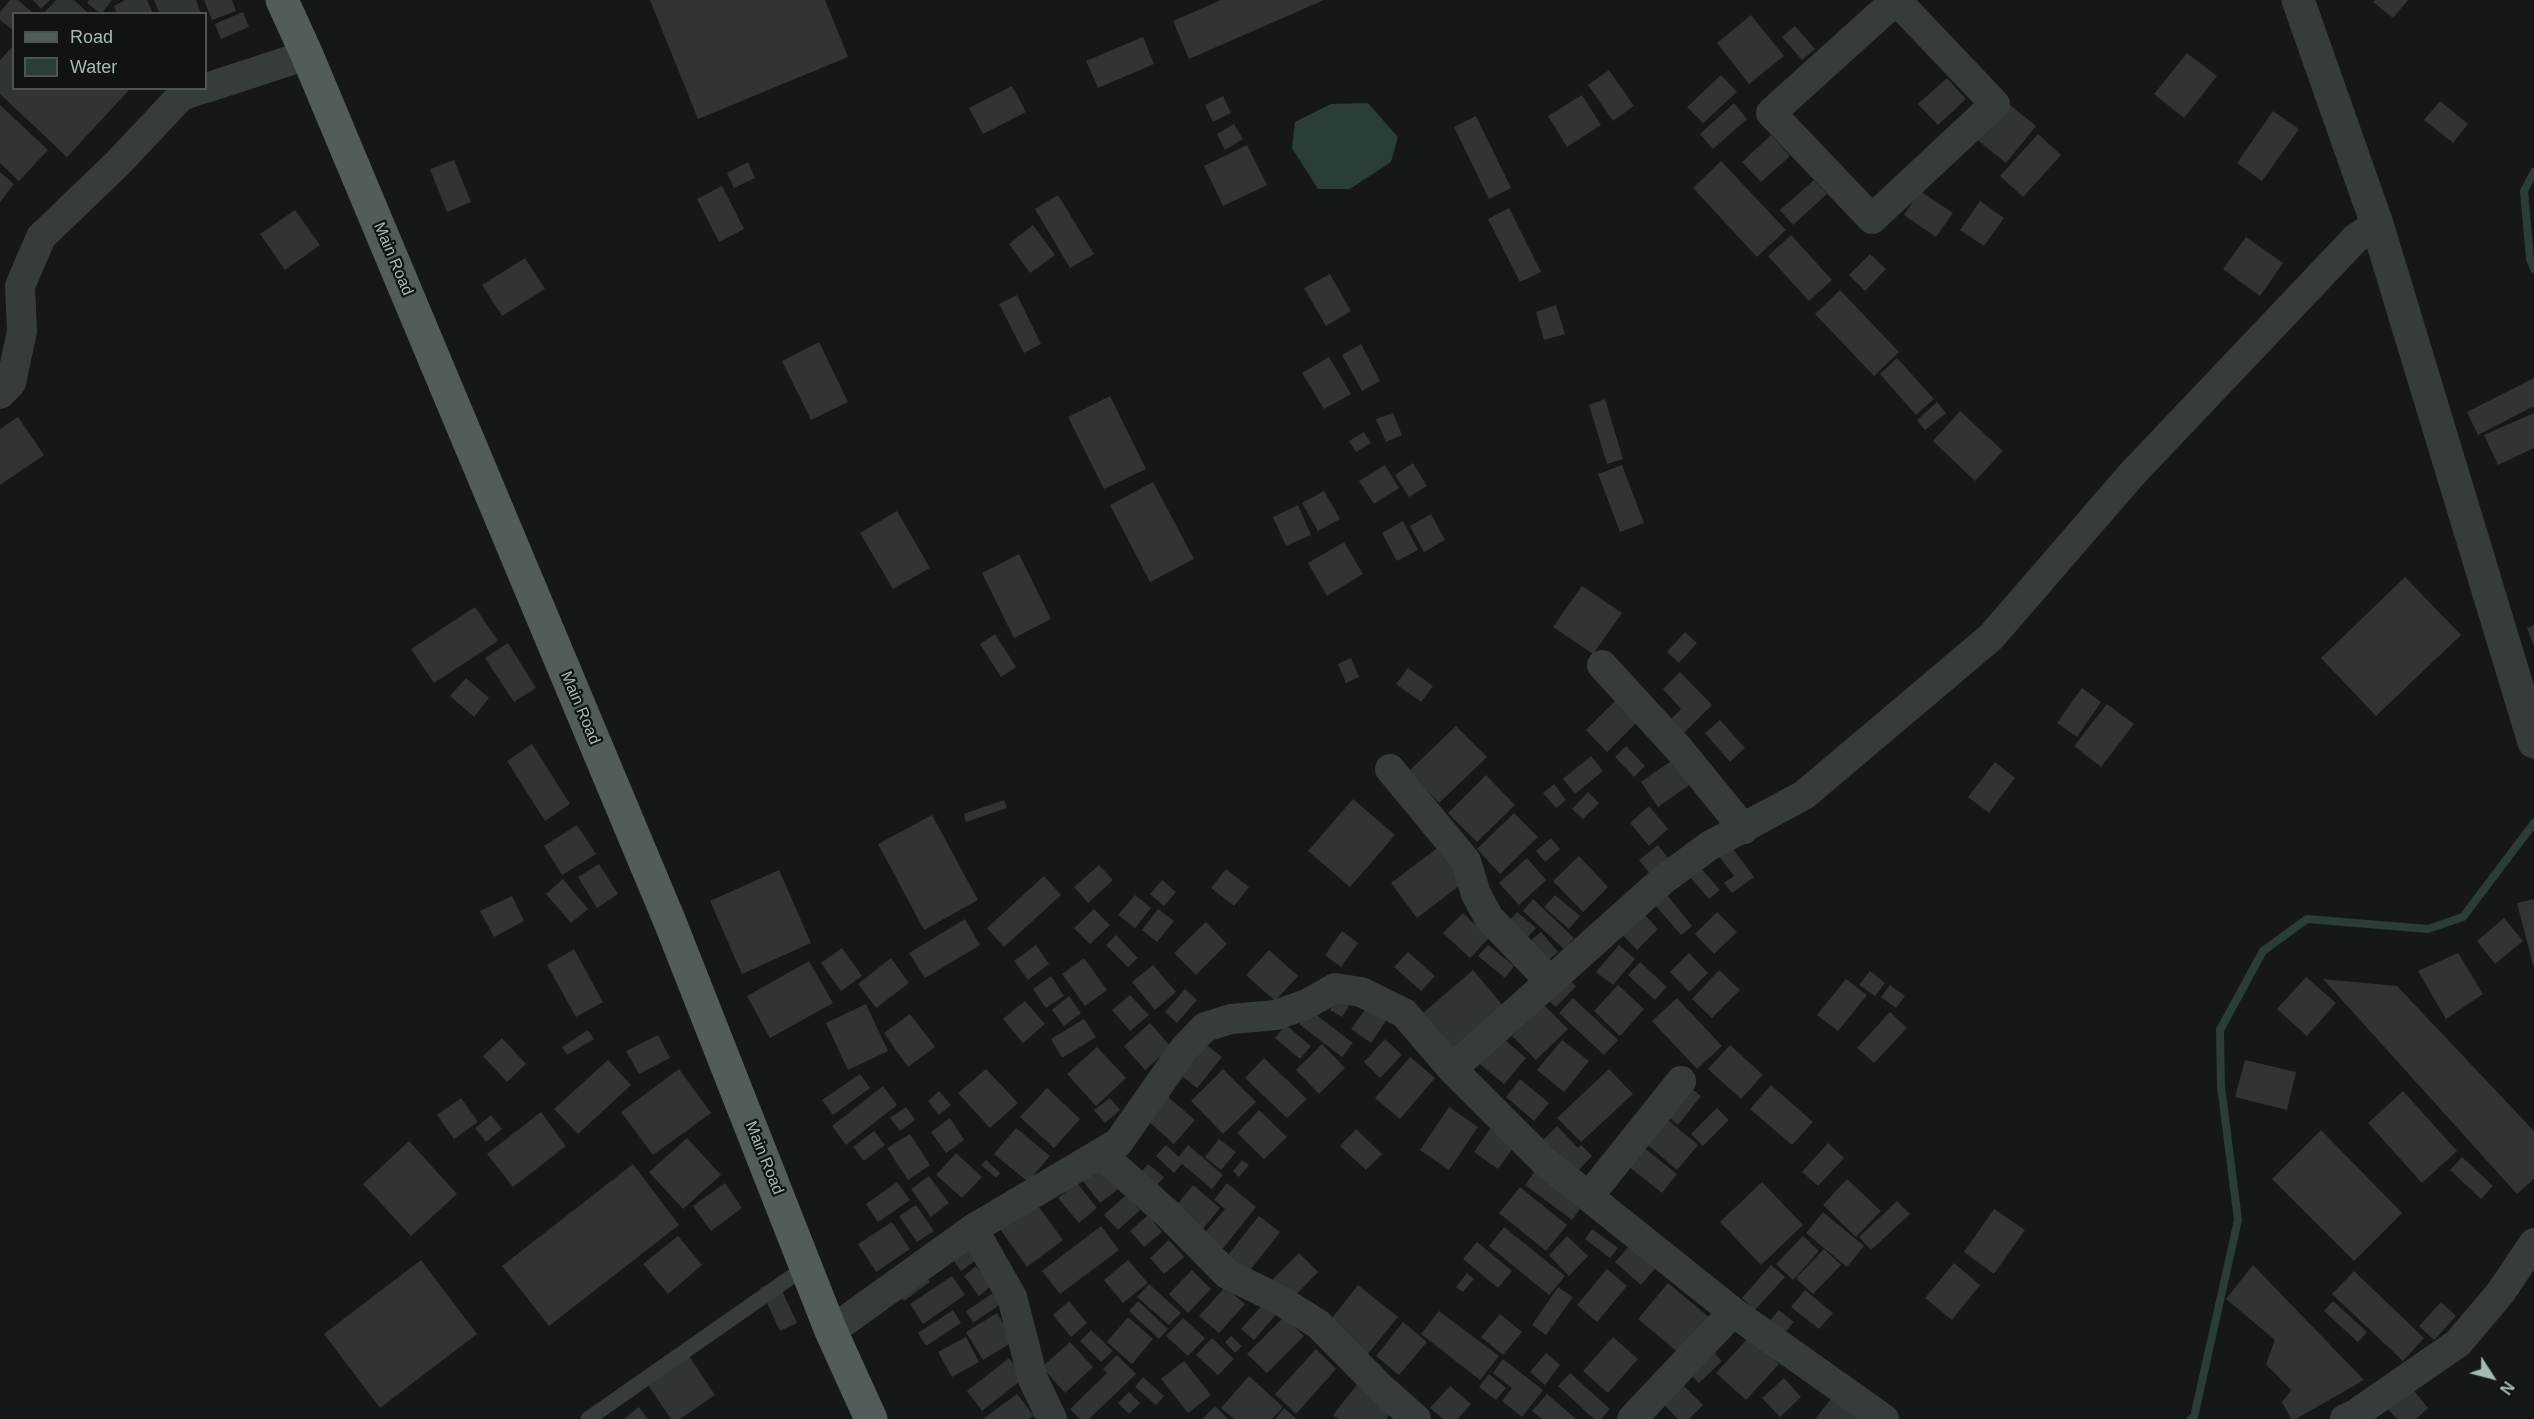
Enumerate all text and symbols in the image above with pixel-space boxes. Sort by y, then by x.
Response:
legend [12,12,207,90]
text: Road [70,27,113,47]
text: Water [70,57,117,77]
street label: Main Road [369,220,417,298]
street label: Main Road [556,669,604,747]
street label: Main Road [741,1119,787,1197]
north arrow [2462,1347,2522,1407]
text: N [2497,1378,2517,1398]

